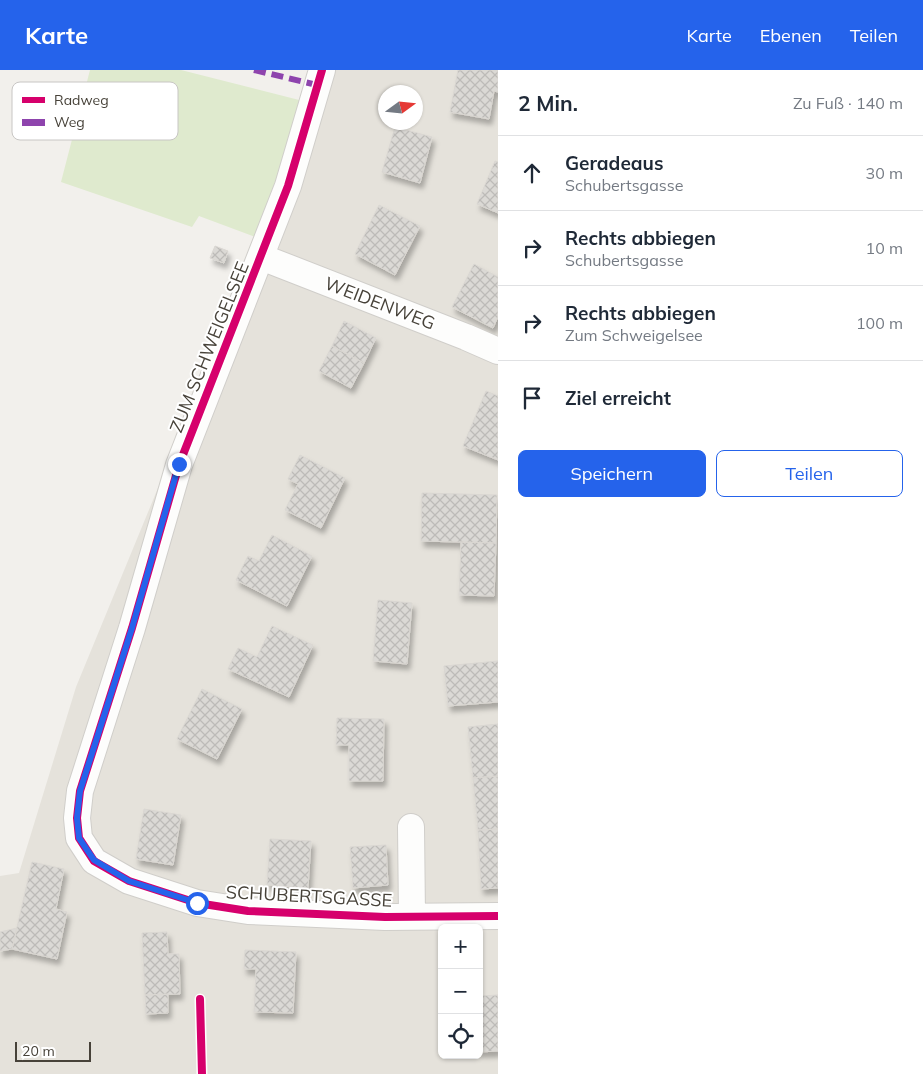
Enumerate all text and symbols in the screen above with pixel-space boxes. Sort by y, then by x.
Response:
text: Karte [25,20,88,50]
text: Karte [686,24,732,47]
text: Ebenen [760,24,822,47]
text: Teilen [850,24,898,47]
legend [12,82,178,140]
north arrow [378,85,423,130]
text: 2 Min. [518,90,578,116]
text: Radweg [54,91,109,109]
text: Zu Fuß · 140 m [793,93,903,113]
text: Weg [54,113,85,131]
text: Geradeaus [565,151,663,175]
icon: ahead [518,159,546,187]
text: 30 m [866,163,903,183]
text: Schubertsgasse [565,175,683,195]
text: Rechts abbiegen [565,226,716,250]
icon: right [518,234,546,262]
text: 10 m [866,238,903,258]
text: Schubertsgasse [565,250,683,270]
street label: ZUM SCHWEIGELSEE [164,258,254,436]
street label: WEIDENWEG [322,271,438,335]
text: Rechts abbiegen [565,301,716,325]
icon: right [518,309,546,337]
text: 100 m [856,313,903,333]
text: Zum Schweigelsee [565,325,703,345]
icon: arrive [518,384,546,412]
text: Ziel erreicht [565,386,671,410]
button: Speichern [518,450,706,497]
button: Teilen [716,450,903,497]
route end [168,453,191,476]
street label: SCHUBERTSGASSE [225,880,393,912]
route start [186,892,209,915]
map controls [438,924,483,1059]
button: + [438,924,483,969]
button: − [438,969,483,1014]
button: locate [438,1014,483,1059]
scale bar [15,1039,91,1062]
text: 20 m [22,1042,55,1060]

